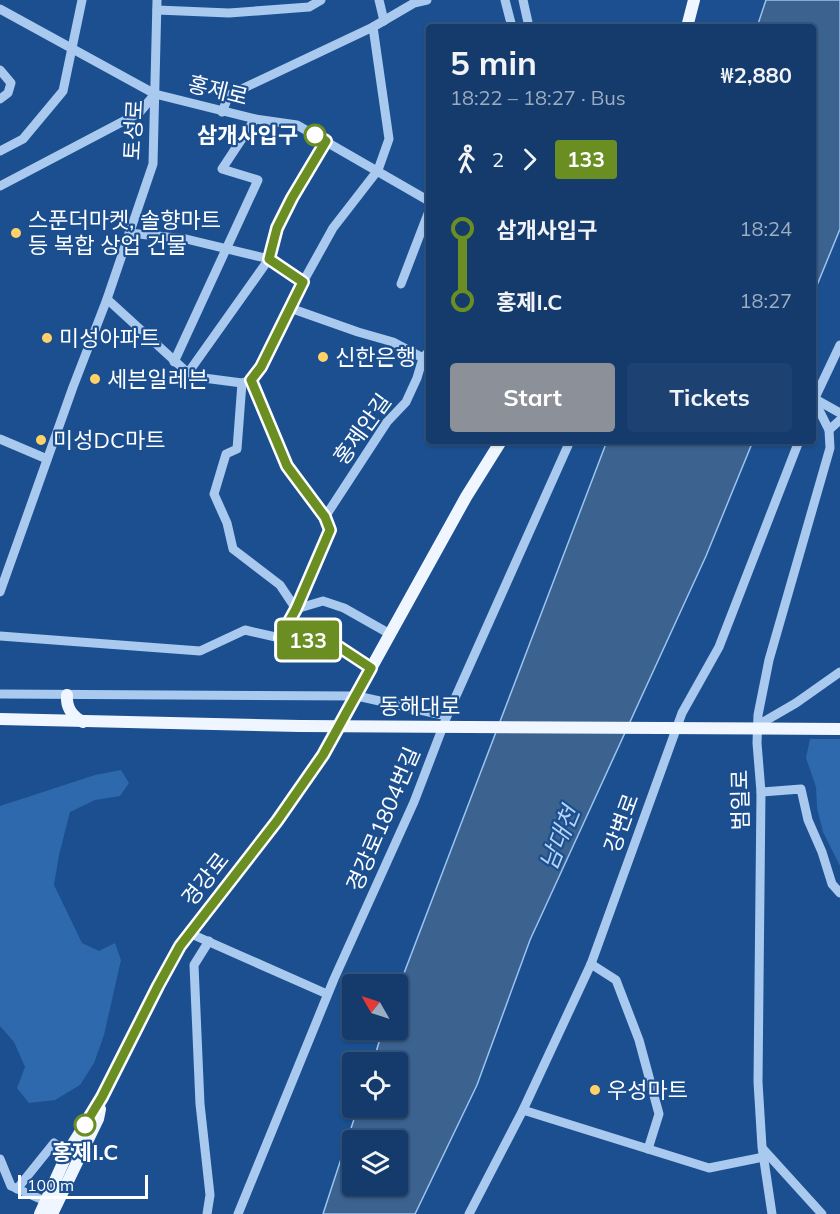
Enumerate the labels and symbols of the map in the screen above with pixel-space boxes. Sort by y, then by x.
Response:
street label: 홍제로 [185,69,251,111]
street label: 토성로 [117,99,149,161]
place label: 삼개사입구 [197,121,298,149]
marker: 삼개사입구 [304,124,326,146]
place label: 스푼더마켓, 솔향마트 등 복합 상업 건물 [28,206,221,259]
marker: 스푼더마켓, 솔향마트 등 복합 상업 건물 [9,226,23,240]
place label: 미성아파트 [59,324,160,352]
marker: 미성아파트 [40,331,54,345]
place label: 신한은행 [335,343,416,371]
marker: 신한은행 [316,350,330,364]
place label: 세븐일레븐 [107,365,208,393]
marker: 세븐일레븐 [88,372,102,386]
street label: 홍제안길 [327,388,397,470]
place label: 미성DC마트 [53,426,165,454]
marker: 미성DC마트 [34,433,48,447]
line badge: 133 [274,620,342,660]
street label: 동해대로 [380,692,460,720]
street label: 경강로1804번길 [340,743,426,895]
street label: 범일로 [725,769,755,831]
street label: 강변로 [597,790,645,856]
water label: 남대천 [533,799,586,874]
street label: 경강로 [175,846,235,912]
north arrow [342,974,408,1040]
place label: 우성마트 [607,1076,688,1104]
marker: 우성마트 [588,1083,602,1097]
marker: 홍제I.C [74,1114,96,1136]
place label: 홍제I.C [52,1138,118,1166]
scale bar [18,1172,148,1200]

